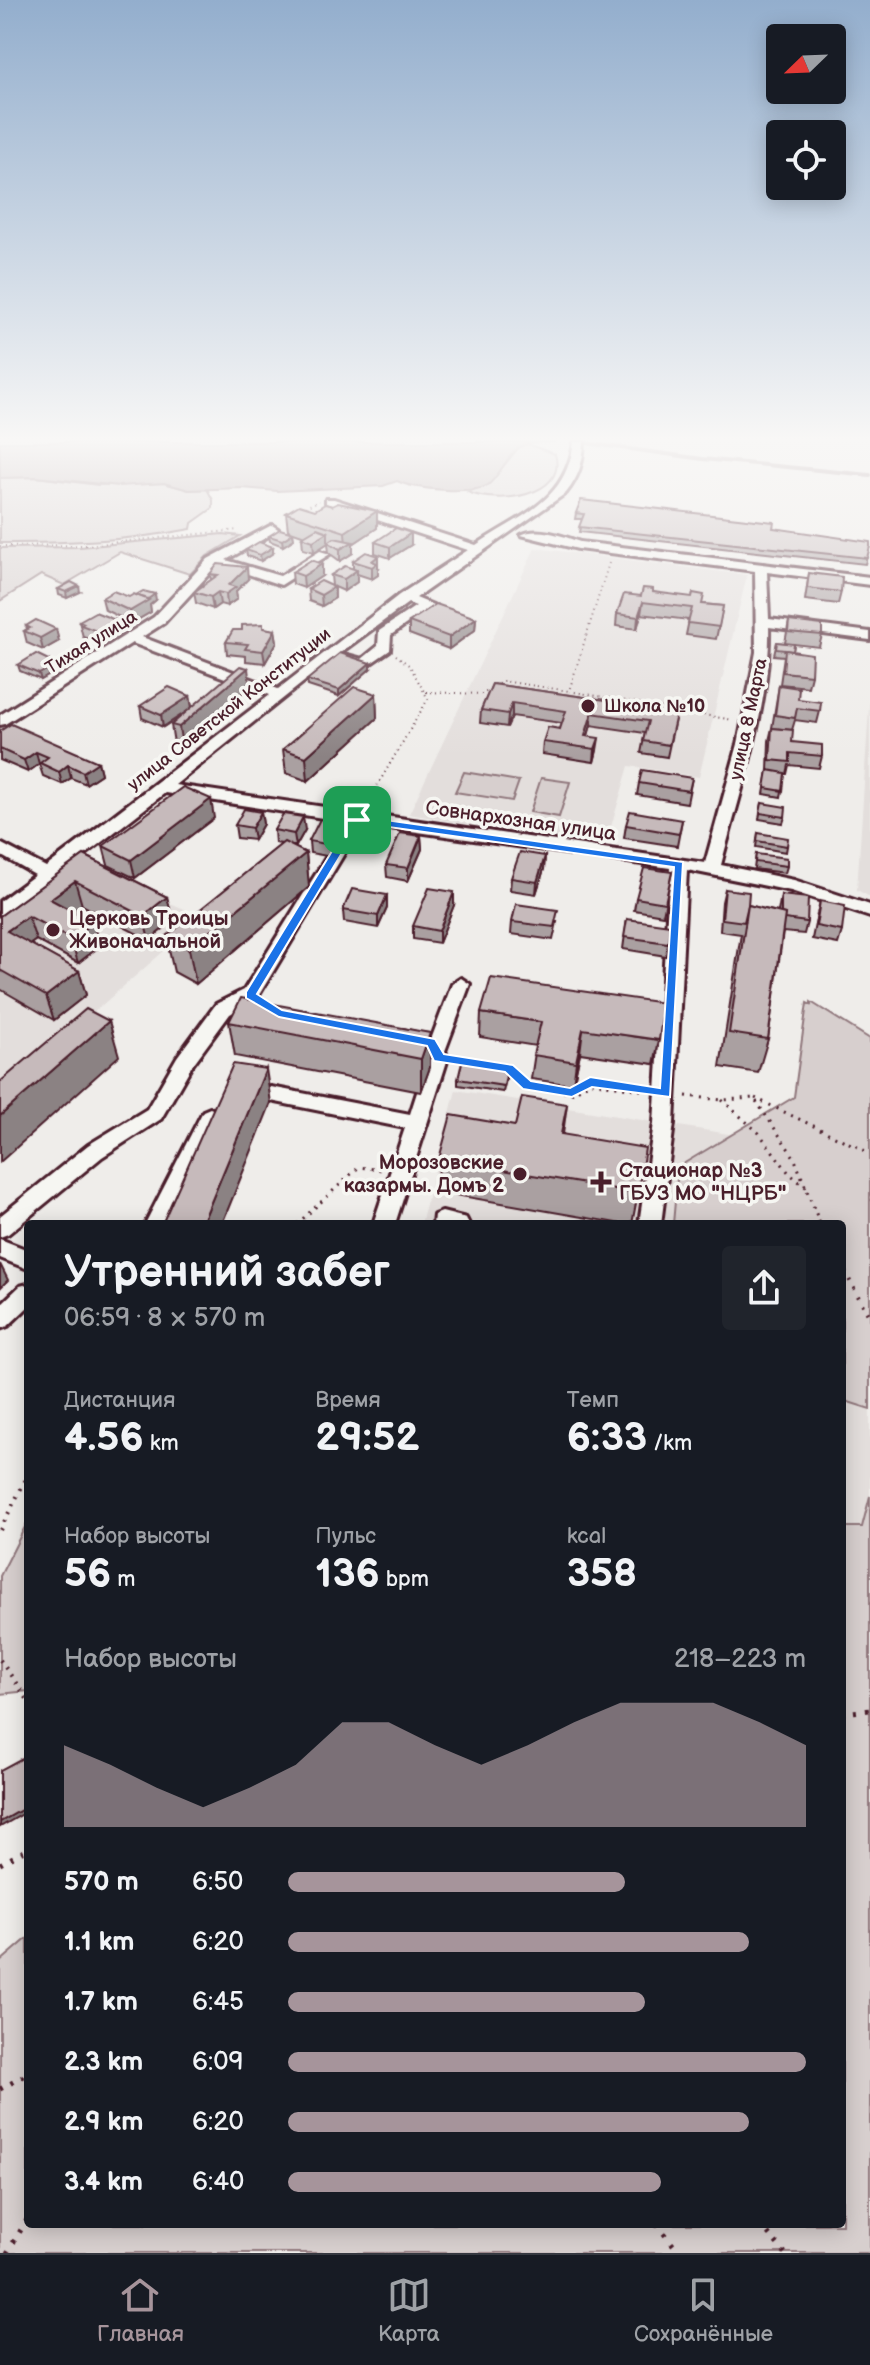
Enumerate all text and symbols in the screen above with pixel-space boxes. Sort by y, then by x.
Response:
north arrow [766,24,846,104]
map controls [766,24,846,200]
button: locate [766,120,846,200]
street label: Тихая улица [42,606,141,679]
street label: улица Советской Конституции [123,623,335,795]
street label: улица 8 Марта [725,656,772,782]
place label: Школа №10 [604,696,705,717]
marker: Школа №10 [579,697,597,715]
pin [323,786,391,854]
street label: Совнархозная улица [424,796,618,846]
icon: arrive [335,798,379,842]
place label: Церковь Троицы Живоначальной [69,907,229,954]
marker: Церковь Троицы Живоначальной [44,921,62,939]
place label: Морозовские казармы. Домъ 2 [344,1151,504,1198]
place label: Стационар №3 ГБУЗ МО "НЦРБ" [619,1159,786,1206]
marker: Морозовские казармы. Домъ 2 [511,1165,529,1183]
marker: Стационар №3 ГБУЗ МО "НЦРБ" [590,1171,612,1193]
text: Утренний забег [64,1246,390,1299]
button: share [722,1246,806,1330]
text: 06:59 · 8 × 570 m [64,1303,265,1334]
text: Дистанция [64,1387,175,1414]
text: Время [315,1387,381,1414]
text: Темп [567,1387,619,1414]
text: 4.56 [64,1414,144,1462]
text: 29:52 [315,1414,419,1462]
text: 6:33 [567,1414,647,1462]
text: km [144,1430,179,1457]
text: /km [647,1430,692,1457]
text: Набор высоты [64,1523,210,1550]
text: Пульс [315,1523,376,1550]
text: kcal [567,1523,606,1550]
text: 56 [64,1550,111,1598]
text: 136 [315,1550,380,1598]
text: 358 [567,1550,637,1598]
text: m [111,1566,135,1593]
text: bpm [380,1566,429,1593]
text: Набор высоты [64,1644,237,1675]
text: 218–223 m [674,1644,806,1675]
text: 570 m [64,1867,139,1898]
text: 6:50 [192,1867,243,1898]
text: 1.1 km [64,1927,134,1958]
text: 6:20 [192,1927,244,1958]
text: 1.7 km [64,1987,138,2018]
text: 6:45 [192,1987,244,2018]
text: 2.3 km [64,2047,143,2078]
text: 6:09 [192,2047,243,2078]
text: 2.9 km [64,2107,143,2138]
text: 6:20 [192,2107,244,2138]
text: 3.4 km [64,2167,143,2198]
text: 6:40 [192,2167,244,2198]
tab: Главная [97,2273,184,2348]
tab: Карта [378,2273,440,2348]
tab: Сохранённые [634,2273,773,2348]

